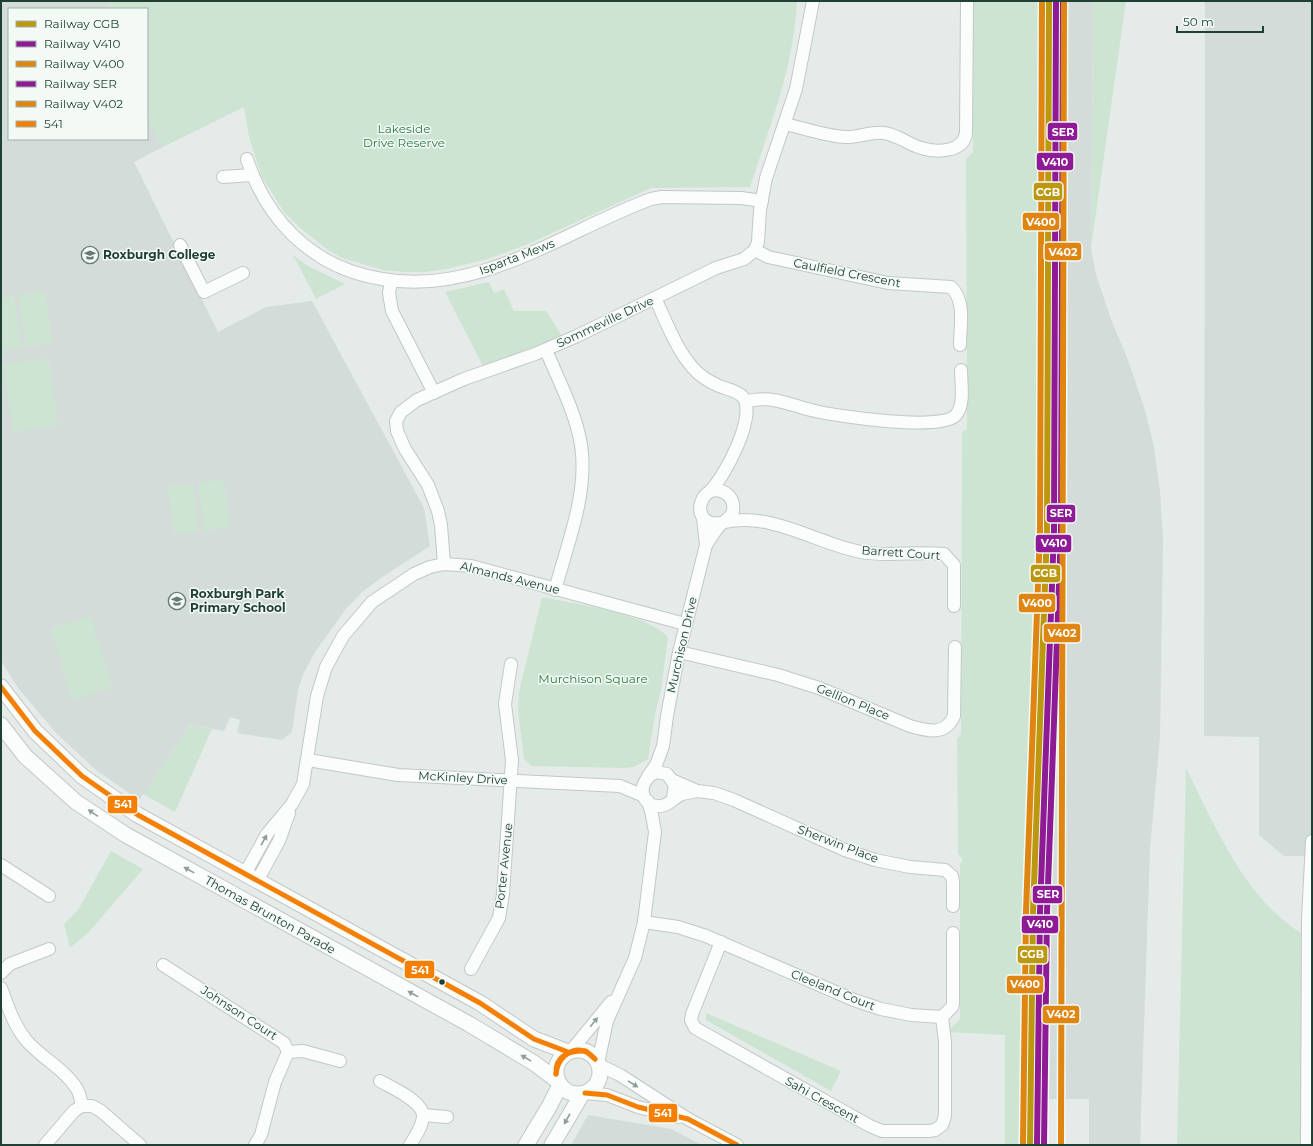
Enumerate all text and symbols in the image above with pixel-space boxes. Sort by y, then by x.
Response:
legend [8,8,148,140]
scale bar [1177,8,1263,34]
text: 50 m [1183,14,1214,29]
text: Railway CGB [44,16,119,31]
text: Railway V410 [44,36,120,51]
text: Railway V400 [44,56,124,71]
text: Railway SER [44,76,117,91]
text: Railway V402 [44,96,123,111]
text: 541 [44,116,63,131]
park label: Lakeside Drive Reserve [363,121,445,150]
line badge: SER [1047,122,1078,141]
text: SER [1052,125,1074,139]
line badge: V410 [1036,152,1074,171]
text: V410 [1041,155,1069,169]
line badge: CGB [1033,182,1063,201]
text: CGB [1036,185,1060,199]
line badge: V400 [1022,212,1060,231]
text: V400 [1025,215,1056,229]
street label: Isparta Mews [477,235,557,278]
line badge: V402 [1044,242,1082,261]
school or university icon: Roxburgh College [80,245,100,265]
text: V402 [1048,245,1078,259]
place label: Roxburgh College [103,247,216,262]
street label: Caulfield Crescent [792,255,902,290]
street label: Sommeville Drive [554,292,656,351]
line badge: SER [1046,504,1076,523]
text: SER [1050,506,1072,520]
line badge: V410 [1035,534,1072,553]
text: V410 [1040,536,1068,550]
street label: Barrett Court [861,542,941,563]
street label: Almands Avenue [459,558,562,597]
line badge: CGB [1030,564,1061,583]
text: CGB [1033,566,1057,580]
place label: Roxburgh Park Primary School [190,586,286,615]
school or university icon: Roxburgh Park Primary School [167,591,187,611]
line badge: V400 [1018,593,1056,613]
street label: Murchison Drive [663,595,700,694]
text: V400 [1021,596,1052,610]
line badge: V402 [1043,623,1081,643]
text: V402 [1047,626,1077,640]
park label: Murchison Square [538,671,648,686]
street label: Gellion Place [814,680,892,723]
street label: McKinley Drive [418,768,508,787]
line badge: 541 [107,795,138,814]
text: 541 [114,797,132,811]
one-way arrow [87,810,99,817]
street label: Sherwin Place [796,821,881,866]
street label: Porter Avenue [492,822,515,910]
one-way arrow [261,834,267,846]
one-way arrow [183,867,195,874]
street label: Thomas Brunton Parade [202,872,338,957]
line badge: SER [1032,885,1063,904]
text: SER [1037,887,1059,901]
line badge: V410 [1021,915,1059,934]
text: V410 [1026,917,1054,931]
line badge: CGB [1017,945,1048,964]
text: CGB [1020,947,1044,961]
line badge: 541 [404,960,435,979]
text: 541 [411,963,429,977]
street label: Cleeland Court [789,966,878,1013]
line badge: V400 [1006,975,1044,994]
unlabelled marker [437,977,447,987]
text: V400 [1009,977,1040,991]
street label: Johnson Court [197,982,280,1043]
one-way arrow [408,990,419,997]
line badge: V402 [1042,1005,1080,1024]
text: V402 [1046,1007,1076,1021]
one-way arrow [590,1016,599,1027]
one-way arrow [520,1055,532,1062]
street label: Sahi Crescent [783,1073,862,1126]
one-way arrow [627,1080,639,1087]
line badge: 541 [648,1103,678,1123]
text: 541 [654,1106,672,1120]
one-way arrow [564,1113,570,1125]

